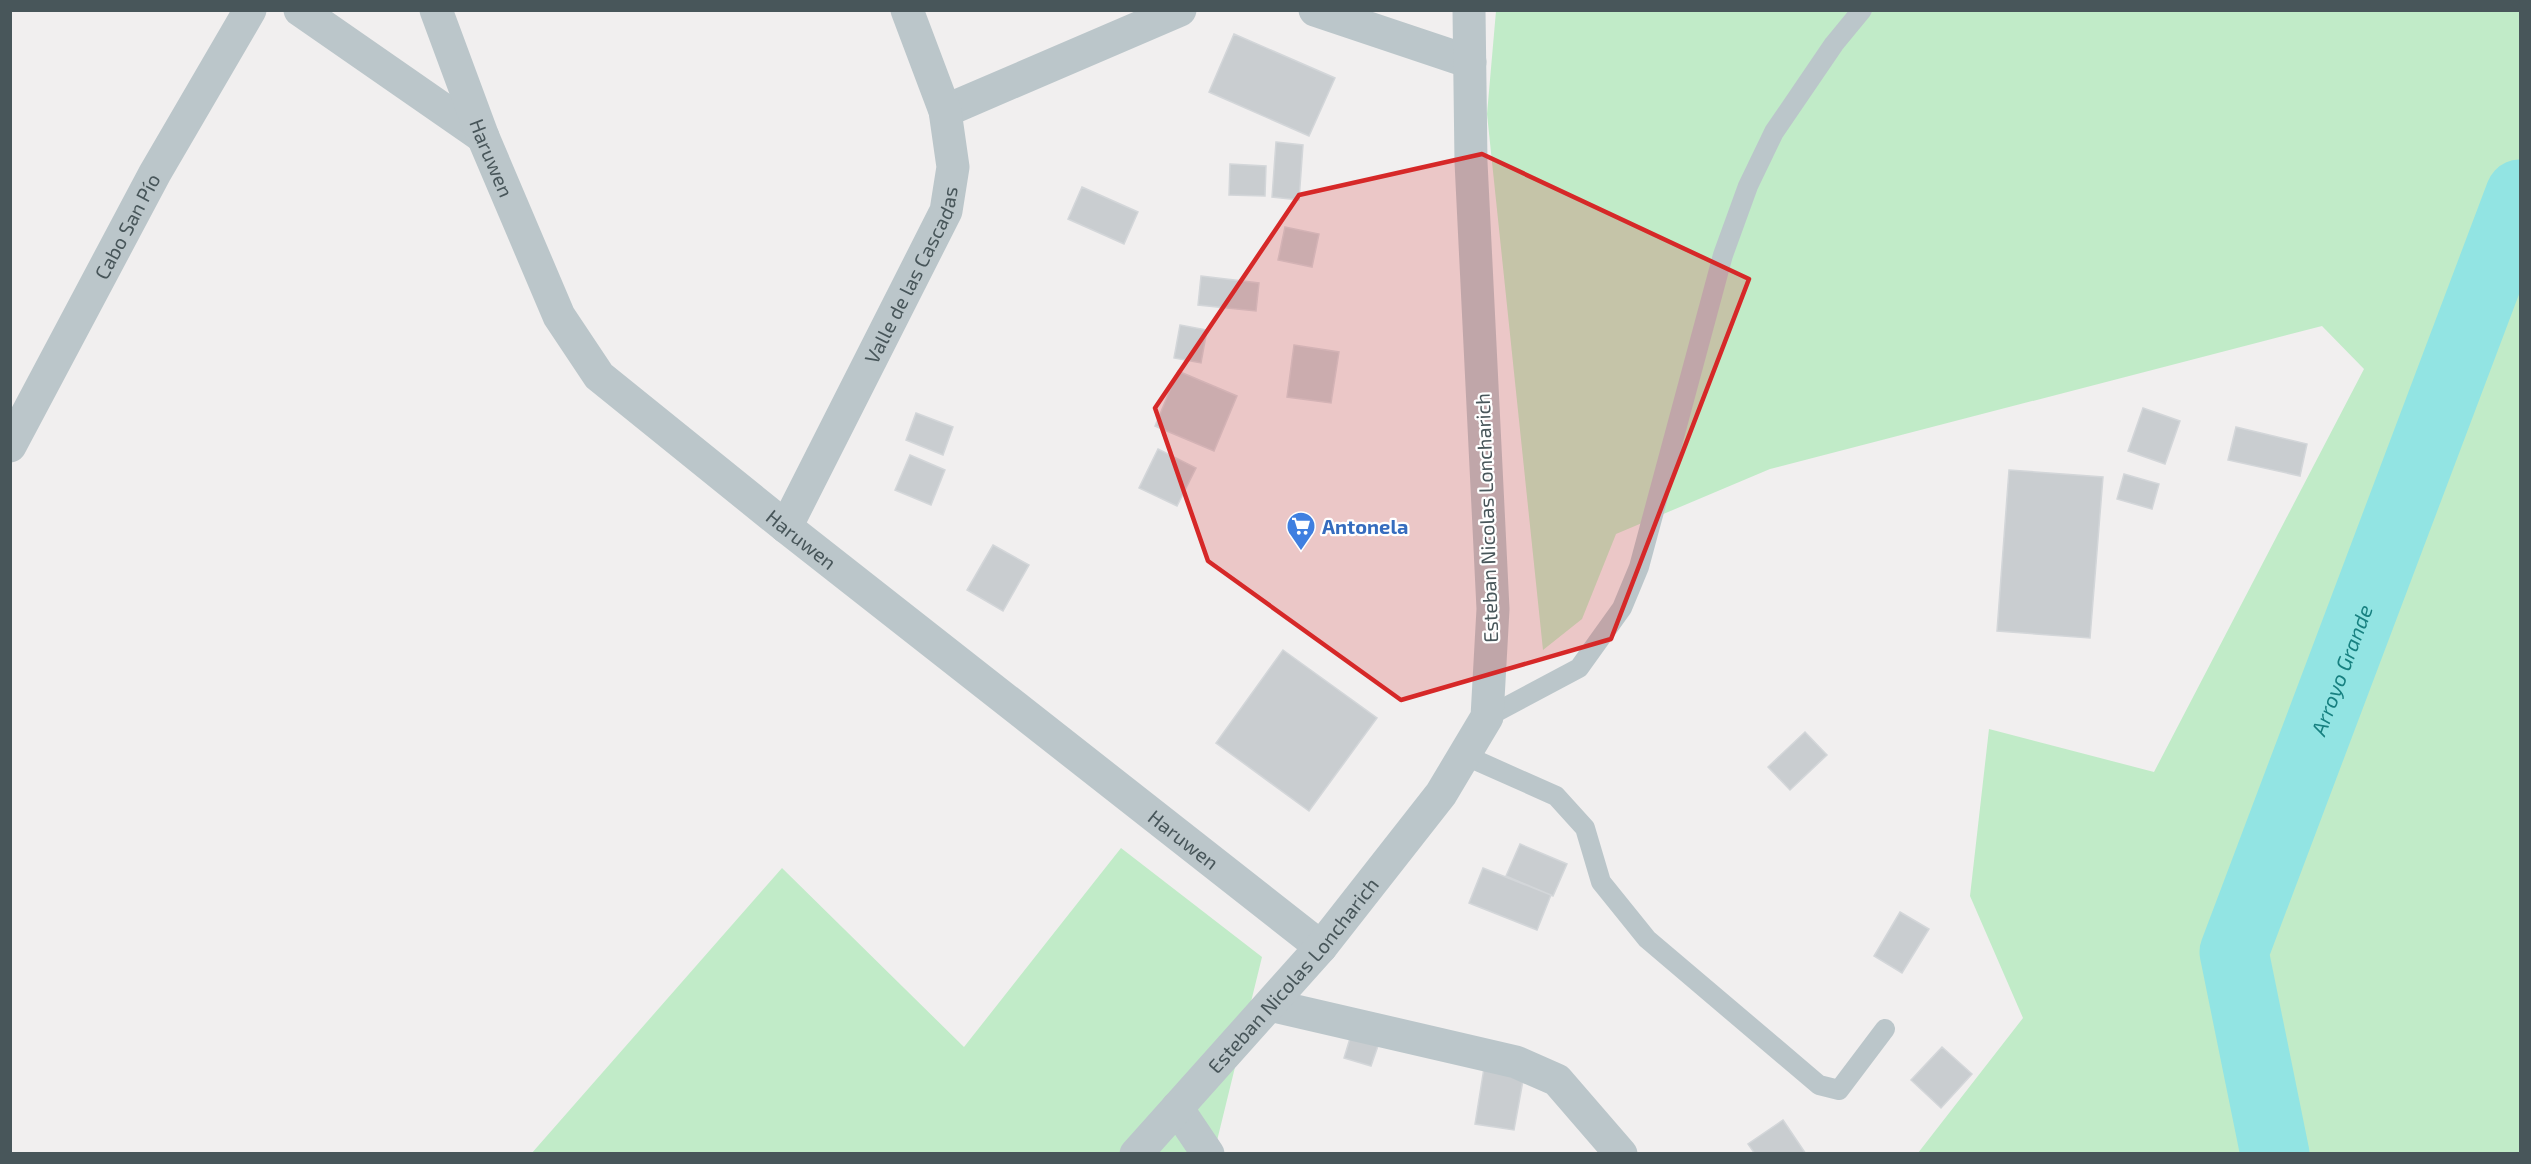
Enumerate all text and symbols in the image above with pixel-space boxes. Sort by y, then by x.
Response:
street label: Haruwen [465,115,519,200]
street label: Cabo San Pío [89,169,165,283]
street label: Valle de las Cascadas [859,185,962,367]
street label: Esteban Nicolas Loncharich [1470,393,1502,643]
street label: Haruwen [762,504,841,574]
supermarket icon: Antonela [1285,510,1317,552]
place label: Antonela [1322,514,1408,538]
water label: Arroyo Grande [2304,601,2377,739]
street label: Haruwen [1144,804,1224,874]
street label: Esteban Nicolas Loncharich [1202,872,1383,1078]

